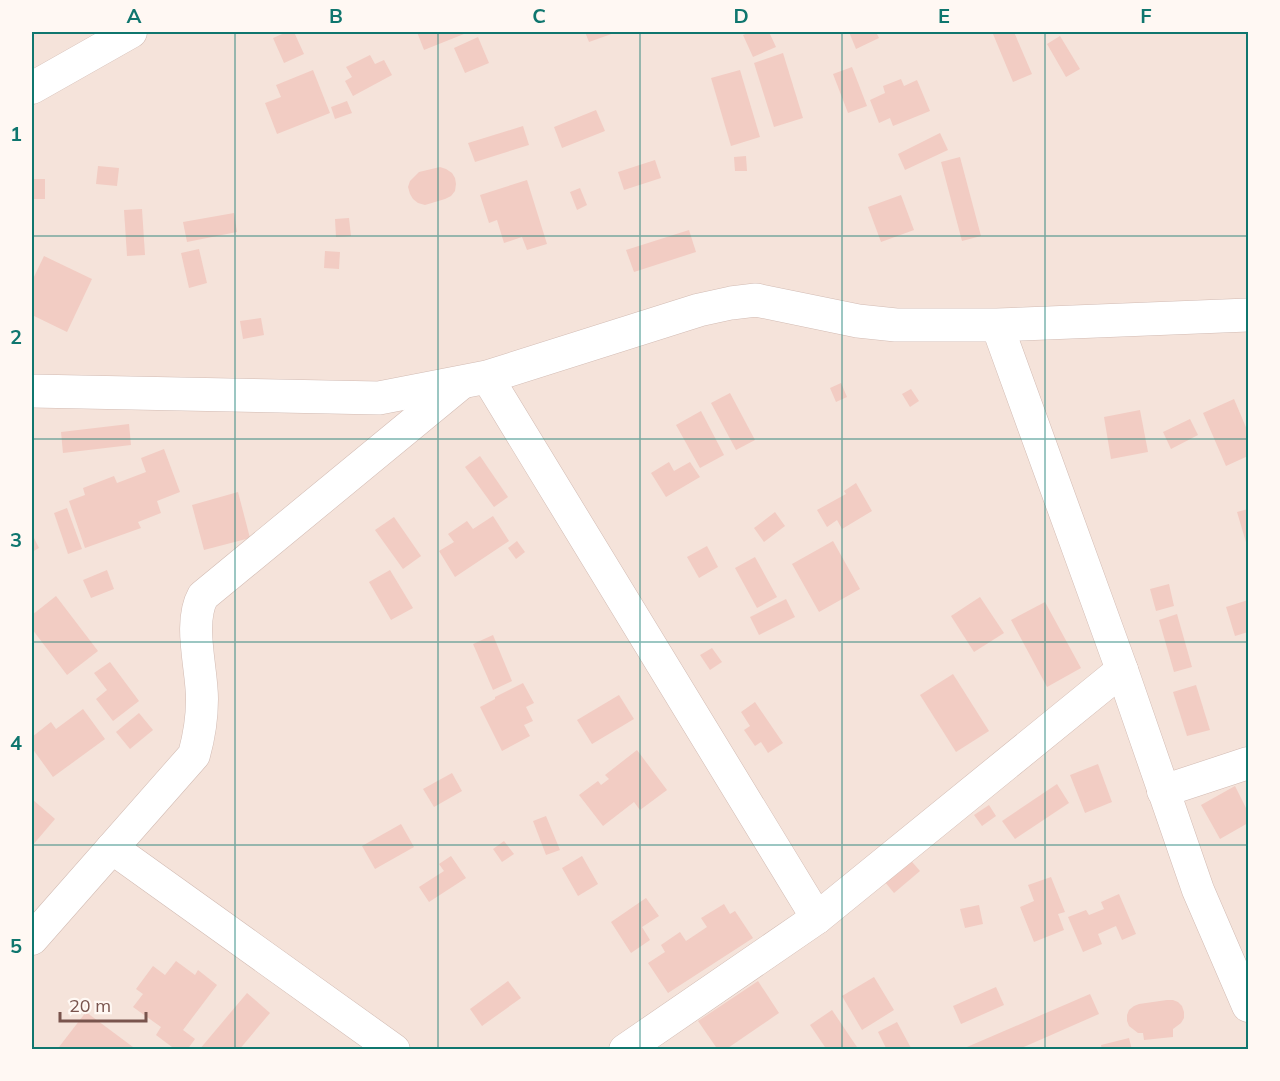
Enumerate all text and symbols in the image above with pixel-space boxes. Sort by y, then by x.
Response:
text: A [127,3,142,28]
text: B [329,3,343,28]
text: C [532,3,546,28]
text: D [733,3,749,28]
text: E [938,3,950,28]
text: F [1140,3,1152,28]
text: 1 [10,121,22,146]
text: 2 [10,324,22,349]
text: 3 [10,527,22,552]
text: 4 [10,730,22,755]
text: 5 [10,933,22,958]
scale bar [60,985,146,1023]
text: 20 m [69,994,111,1017]

